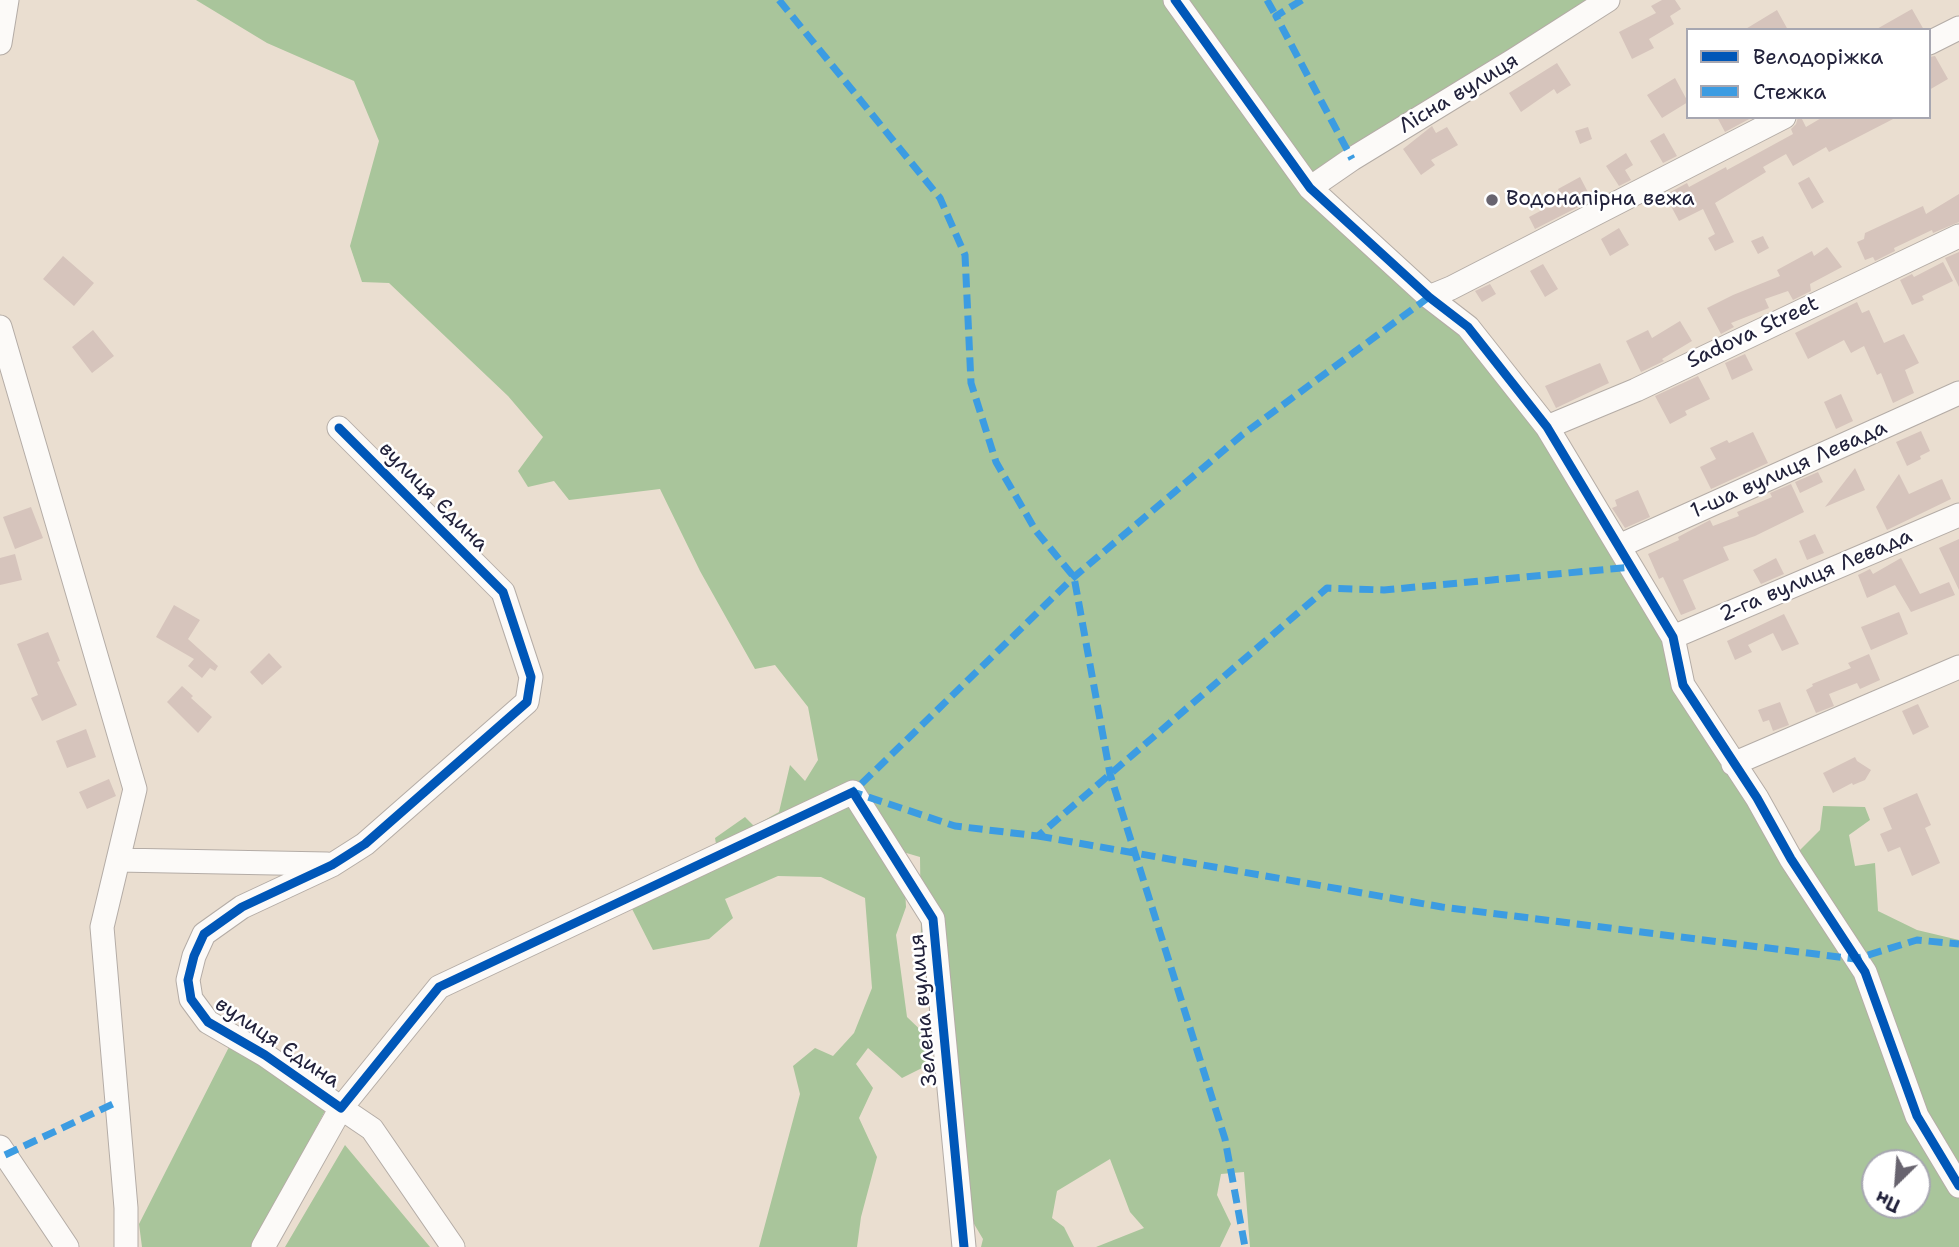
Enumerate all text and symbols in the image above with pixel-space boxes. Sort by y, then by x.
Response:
legend [1686,28,1931,119]
text: Велодоріжка [1753,43,1883,71]
street label: Лісна вулиця [1395,48,1523,140]
text: Стежка [1753,78,1826,106]
place label: Водонапірна вежа [1506,187,1695,213]
marker: Водонапірна вежа [1484,192,1500,208]
street label: Sadova Street [1683,291,1823,375]
street label: 1-ша вулиця Левада [1687,415,1891,525]
street label: вулиця Єдина [373,437,493,557]
street label: 2-га вулиця Левада [1716,524,1916,628]
street label: Зелена вулиця [905,933,943,1087]
street label: вулиця Єдина [210,992,344,1094]
north arrow [1861,1149,1931,1219]
text: Пн [1871,1185,1904,1218]

